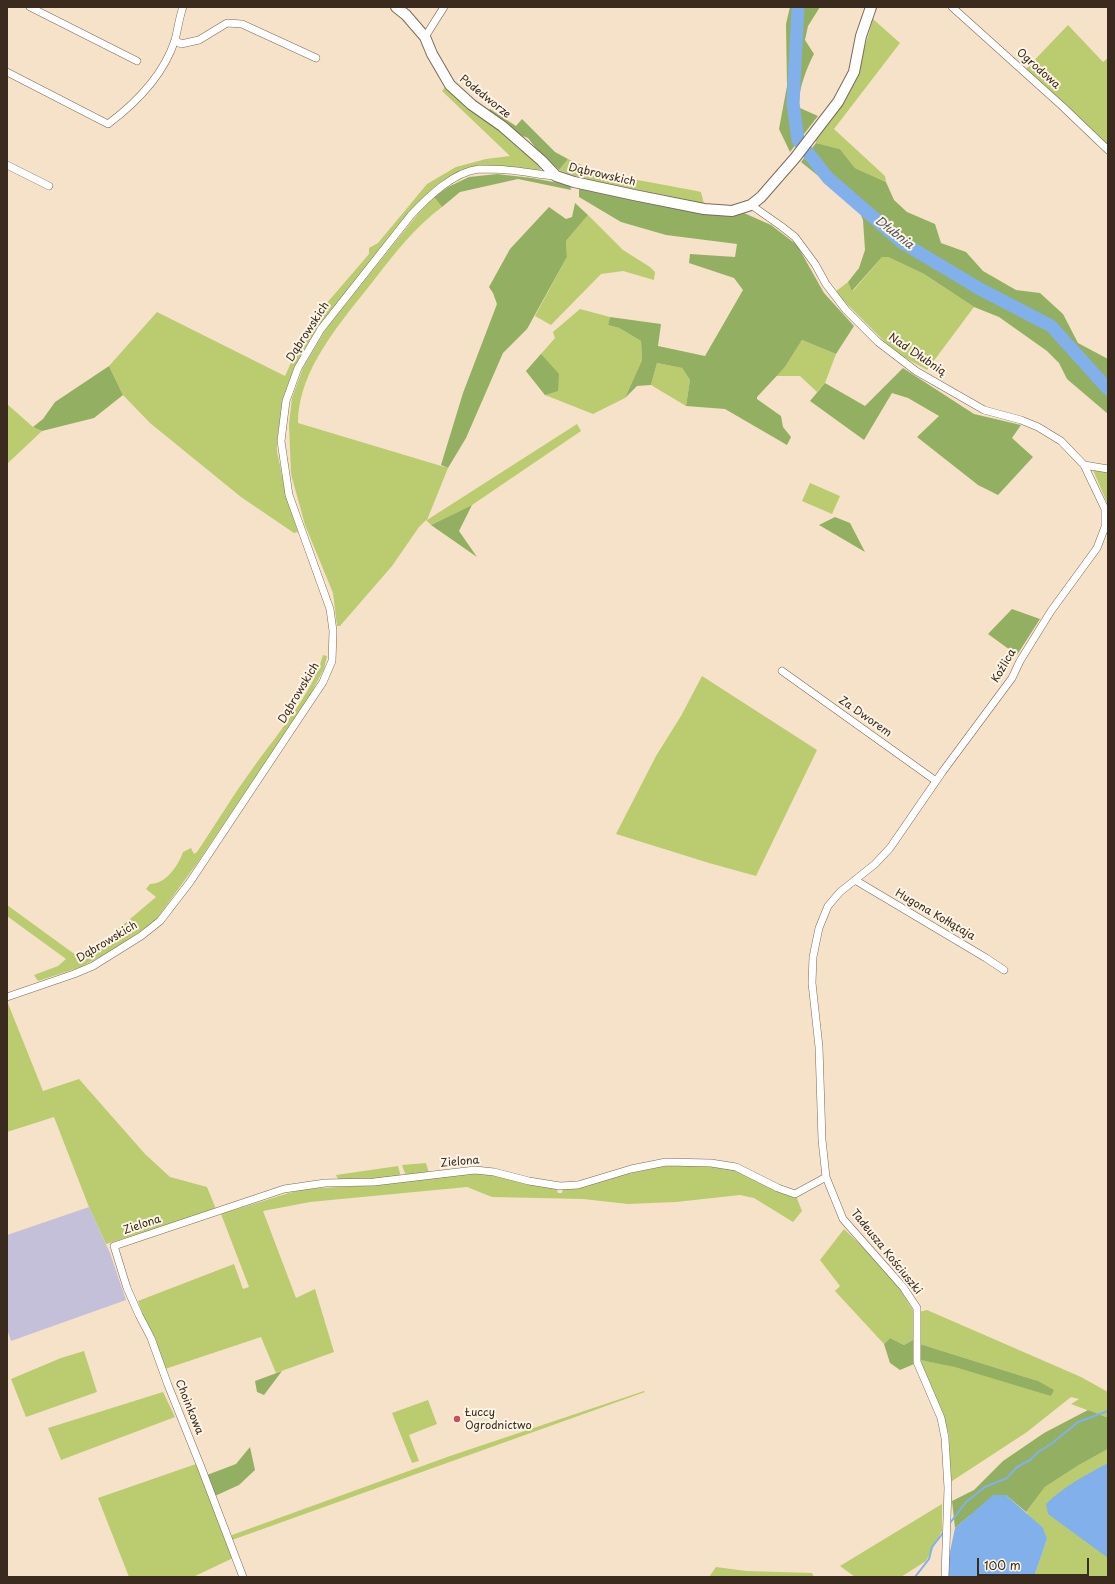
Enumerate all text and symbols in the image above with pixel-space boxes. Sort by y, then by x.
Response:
street label: Ogrodowa [1014,46,1062,92]
street label: Podedworze [457,72,513,122]
street label: Dąbrowskich [567,161,637,189]
water label: Dłubnia [872,214,916,252]
street label: Dąbrowskich [284,300,332,364]
street label: Nad Dłubnią [886,331,948,379]
street label: Koźlica [989,647,1019,685]
street label: Dąbrowskich [276,660,322,726]
street label: Za Dworem [836,694,894,740]
street label: Hugona Kołłątaja [893,887,977,943]
street label: Dąbrowskich [74,919,140,965]
street label: Zielona [440,1154,480,1170]
street label: Tadeusza Kościuszki [848,1207,924,1297]
street label: Zielona [121,1213,163,1237]
street label: Choinkowa [172,1378,206,1436]
place label: Łuccy Ogrodnictwo [465,1406,532,1432]
marker: Łuccy Ogrodnictwo [452,1414,462,1424]
scale bar [979,1550,1091,1576]
text: 100 m [984,1556,1021,1574]

